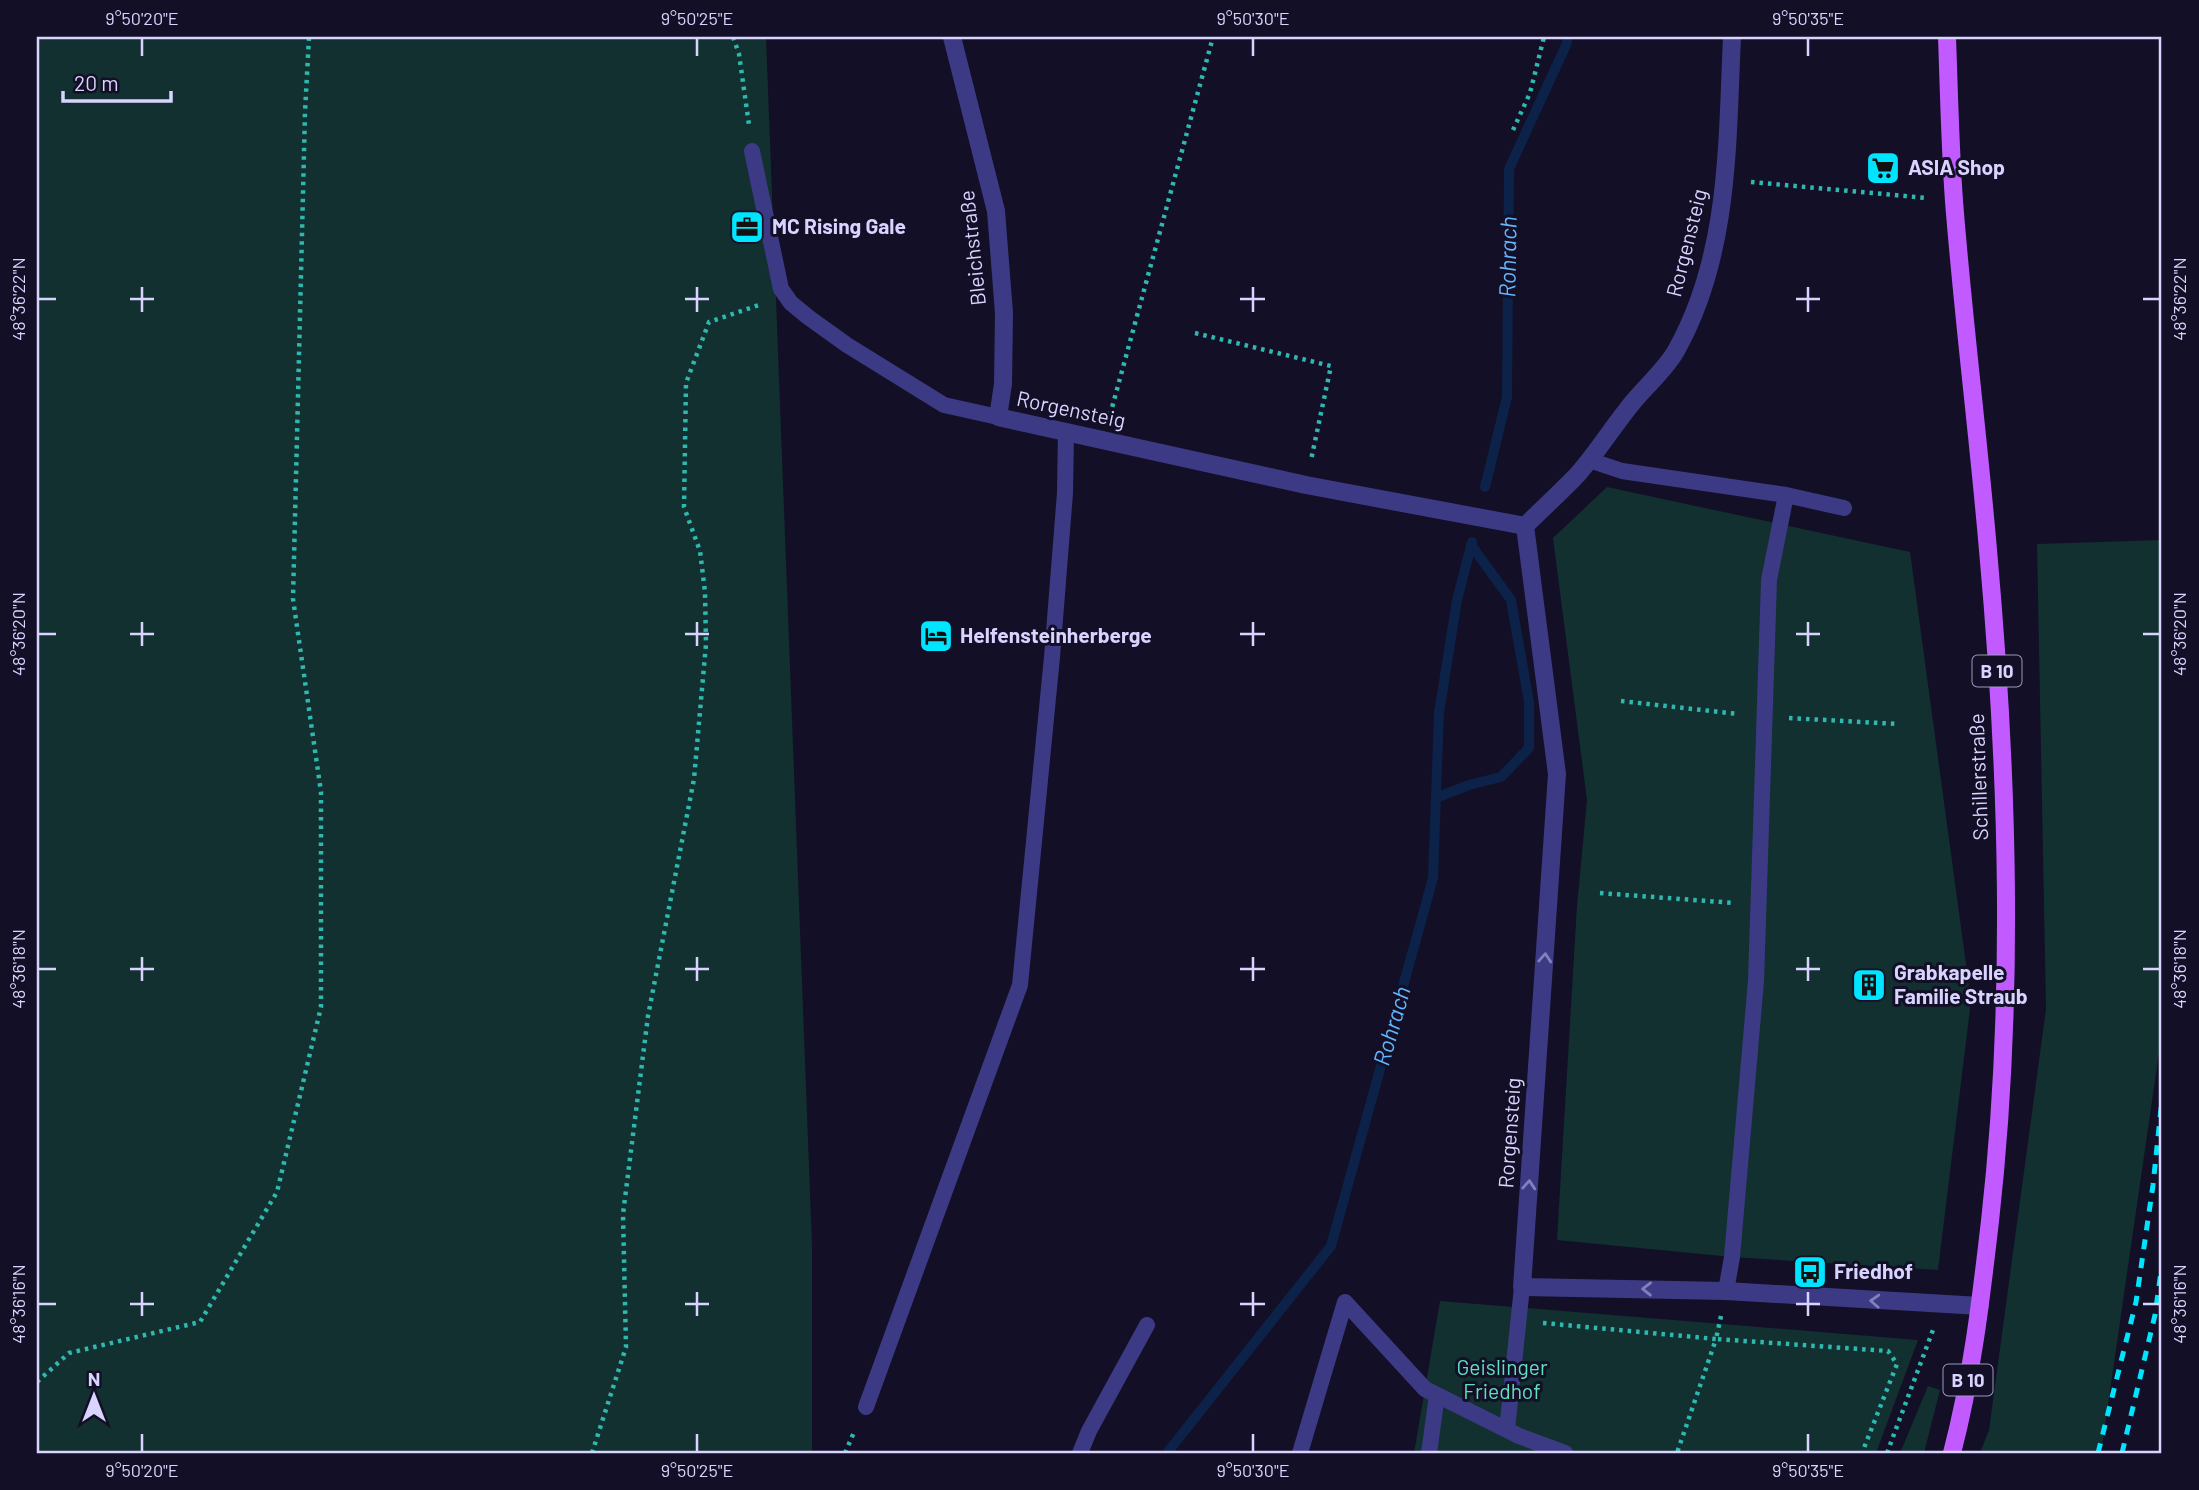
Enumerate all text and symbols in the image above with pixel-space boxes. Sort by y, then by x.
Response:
text: 9°50'20"E [105,7,179,29]
text: 9°50'25"E [661,7,733,29]
text: 9°50'30"E [1216,7,1290,29]
text: 9°50'35"E [1772,7,1844,29]
scale bar [63,60,172,104]
text: 20 m [74,70,119,95]
supermarket icon: ASIA Shop [1864,149,1902,187]
place label: ASIA Shop [1908,154,2005,179]
street label: Rorgensteig [1660,186,1711,299]
street label: Bleichstraße [953,189,990,307]
office icon: MC Rising Gale [728,208,766,246]
place label: MC Rising Gale [772,213,906,238]
water label: Rohrach [1492,216,1522,298]
text: 48°36'22"N [7,257,29,341]
text: 48°36'22"N [2168,257,2190,341]
street label: Rorgensteig [1015,385,1128,432]
text: 48°36'20"N [7,592,29,676]
text: 48°36'20"N [2168,592,2190,676]
hotel icon: Helfensteinherberge [917,617,955,655]
place label: Helfensteinherberge [960,622,1152,647]
road number: B 10 [1972,656,2022,686]
street label: Schillerstraße [1963,713,1992,841]
text: 48°36'18"N [7,929,29,1009]
text: 48°36'18"N [2168,929,2190,1009]
one-way arrow [1537,953,1552,964]
place label: Grabkapelle Familie Straub [1894,959,2028,1008]
building icon: Grabkapelle Familie Straub [1850,966,1888,1004]
water label: Rohrach [1366,983,1416,1069]
street label: Rorgensteig [1492,1077,1525,1189]
one-way arrow [1521,1180,1536,1191]
bus stop icon: Friedhof [1791,1253,1829,1291]
place label: Friedhof [1834,1258,1913,1283]
text: 48°36'16"N [7,1264,29,1344]
text: 48°36'16"N [2168,1264,2190,1344]
one-way arrow [1642,1282,1653,1297]
one-way arrow [1869,1294,1880,1309]
park label: Geislinger Friedhof [1456,1354,1548,1403]
north arrow [60,1360,130,1430]
road number: B 10 [1944,1364,1993,1396]
text: N [88,1367,100,1390]
text: 9°50'20"E [105,1459,179,1481]
text: 9°50'25"E [661,1459,733,1481]
text: 9°50'30"E [1216,1459,1290,1481]
text: 9°50'35"E [1772,1459,1844,1481]

